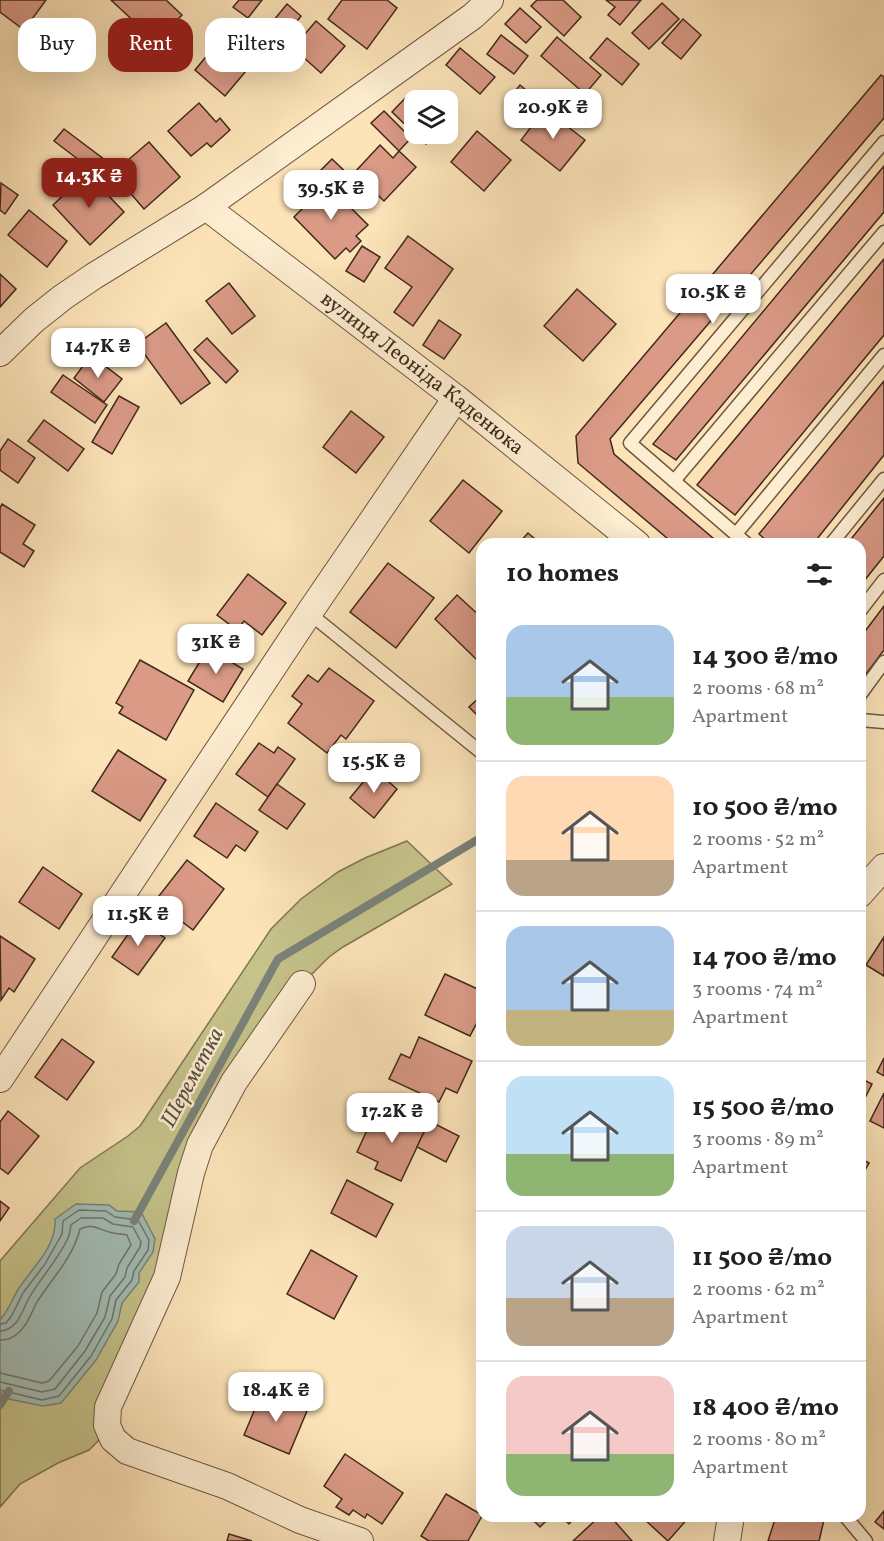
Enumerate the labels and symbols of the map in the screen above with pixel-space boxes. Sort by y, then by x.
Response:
pin: 20.9K ₴ [498,89,608,140]
pin: 14.3K ₴ [34,158,144,209]
pin: 39.5K ₴ [276,170,386,221]
pin: 10.5K ₴ [658,274,768,325]
street label: вулиця Леоніда Каденюка [314,285,530,462]
pin: 14.7K ₴ [43,328,153,379]
pin: 31K ₴ [174,624,258,675]
pin: 15.5K ₴ [319,743,429,794]
pin: 11.5K ₴ [83,896,193,947]
water label: Шереметка [154,1023,232,1133]
pin: 17.2K ₴ [337,1093,447,1144]
pin: 18.4K ₴ [221,1372,331,1423]

